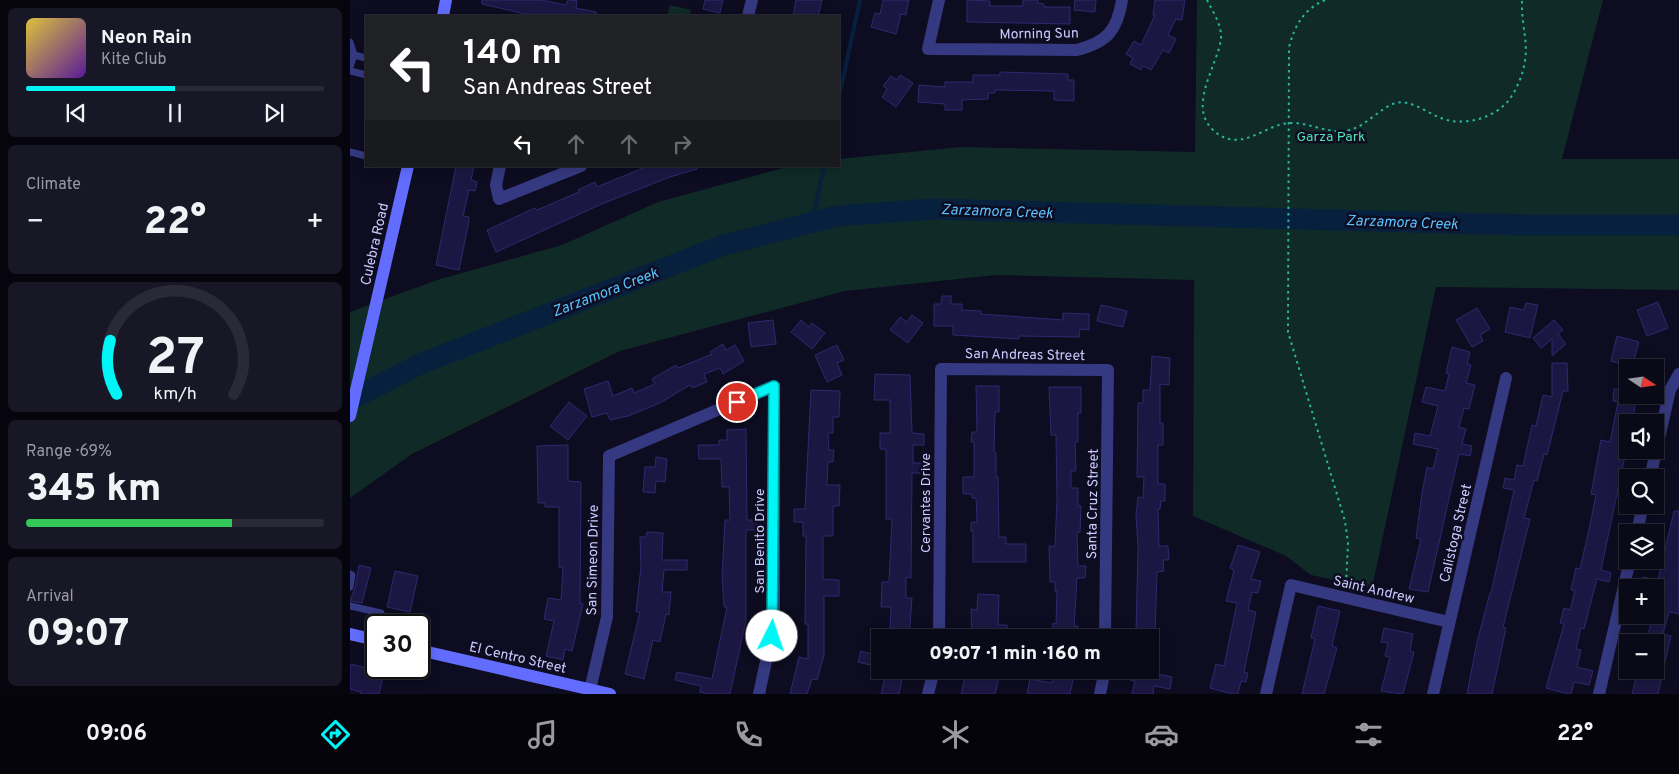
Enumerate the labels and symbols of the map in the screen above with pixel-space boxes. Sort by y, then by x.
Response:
street label: Morning Sun [999,25,1079,44]
park label: Garza Park [1296,129,1366,146]
street label: Culebra Road [358,201,393,287]
water label: Zarzamora Creek [941,201,1054,224]
water label: Zarzamora Creek [1346,212,1459,235]
water label: Zarzamora Creek [550,264,662,322]
street label: San Andreas Street [965,346,1085,365]
north arrow [1619,359,1664,404]
pin [716,381,758,423]
street label: Santa Cruz Street [1084,449,1103,559]
street label: Cervantes Drive [918,453,935,553]
street label: Calistoga Street [1437,482,1476,584]
street label: San Benito Drive [752,489,769,593]
street label: San Simeon Drive [584,504,603,616]
street label: Saint Andrew [1331,573,1416,608]
position arrow [745,609,797,661]
speed limit sign: 30 [365,614,430,679]
street label: El Centro Street [467,639,568,678]

